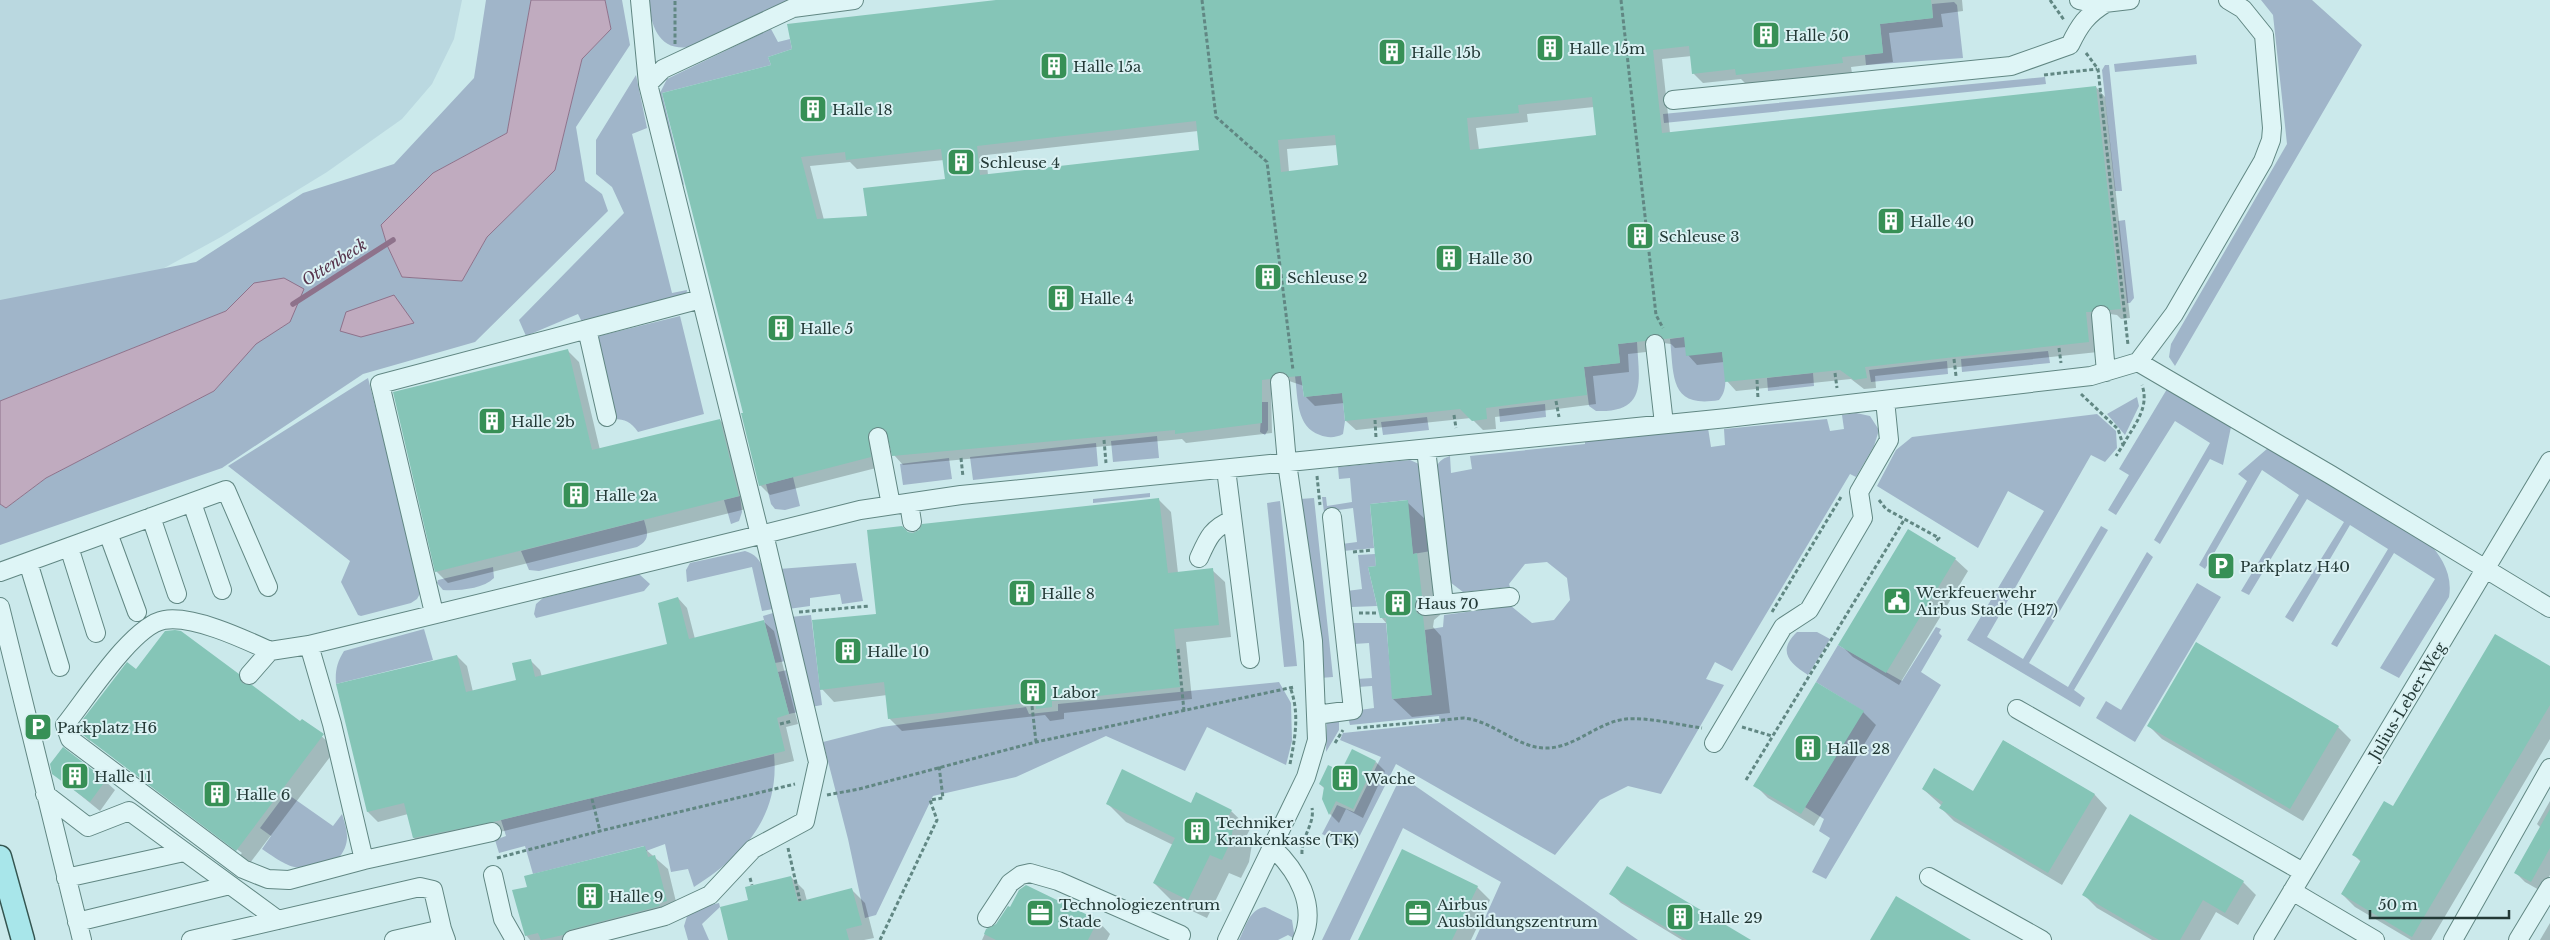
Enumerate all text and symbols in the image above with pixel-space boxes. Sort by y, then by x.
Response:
building icon: Halle 50 [1751,20,1781,50]
place label: Halle 50 [1785,26,1849,45]
building icon: Halle 15m [1535,33,1565,63]
building icon: Halle 15b [1377,37,1407,67]
place label: Halle 15m [1569,39,1645,58]
place label: Halle 15b [1411,43,1481,62]
building icon: Halle 15a [1039,51,1069,81]
place label: Halle 15a [1073,57,1142,76]
building icon: Halle 18 [798,94,828,124]
place label: Halle 18 [832,100,893,119]
building icon: Schleuse 4 [946,147,976,177]
place label: Schleuse 4 [980,153,1060,172]
building icon: Halle 40 [1876,206,1906,236]
place label: Halle 40 [1910,212,1974,231]
building icon: Schleuse 3 [1625,221,1655,251]
place label: Schleuse 3 [1659,227,1740,246]
water label: Ottenbeck [298,234,370,290]
building icon: Halle 30 [1434,243,1464,273]
place label: Halle 30 [1468,249,1533,268]
building icon: Schleuse 2 [1253,262,1283,292]
place label: Schleuse 2 [1287,268,1368,287]
building icon: Halle 4 [1046,283,1076,313]
place label: Halle 4 [1080,289,1134,308]
building icon: Halle 5 [766,313,796,343]
place label: Halle 5 [800,319,853,338]
building icon: Halle 2b [477,406,507,436]
place label: Halle 2b [511,412,575,431]
building icon: Halle 2a [561,480,591,510]
place label: Halle 2a [595,486,658,505]
parking icon: Parkplatz H40 [2206,551,2236,581]
place label: Parkplatz H40 [2240,557,2350,576]
building icon: Halle 8 [1007,578,1037,608]
place label: Werkfeuerwehr Airbus Stade (H27) [1915,583,2058,619]
place label: Halle 8 [1041,584,1095,603]
public building icon: Werkfeuerwehr Airbus Stade (H27) [1882,586,1912,616]
building icon: Haus 70 [1383,588,1413,618]
place label: Haus 70 [1417,594,1479,613]
building icon: Halle 10 [833,636,863,666]
street label: Julius-Leber-Weg [2363,638,2450,765]
place label: Halle 10 [867,642,929,661]
building icon: Labor [1018,677,1048,707]
place label: Labor [1052,683,1099,702]
parking icon: Parkplatz H6 [23,712,53,742]
place label: Parkplatz H6 [57,718,157,737]
building icon: Halle 28 [1793,733,1823,763]
place label: Halle 28 [1827,739,1890,758]
building icon: Halle 11 [60,761,90,791]
building icon: Wache [1330,763,1360,793]
place label: Halle 11 [94,767,152,786]
place label: Wache [1363,769,1416,788]
building icon: Halle 6 [202,779,232,809]
place label: Halle 6 [236,785,290,804]
place label: Techniker Krankenkasse (TK) [1216,813,1359,849]
building icon: Techniker Krankenkasse (TK) [1182,816,1212,846]
building icon: Halle 9 [575,881,605,911]
place label: Halle 9 [609,887,663,906]
scale bar [2370,888,2509,920]
place label: Technologiezentrum Stade [1059,895,1220,931]
place label: Airbus Ausbildungszentrum [1436,895,1598,931]
text: 50 m [2378,895,2418,914]
office icon: Technologiezentrum Stade [1025,898,1055,928]
office icon: Airbus Ausbildungszentrum [1403,898,1433,928]
building icon: Halle 29 [1665,902,1695,932]
place label: Halle 29 [1699,908,1763,927]

